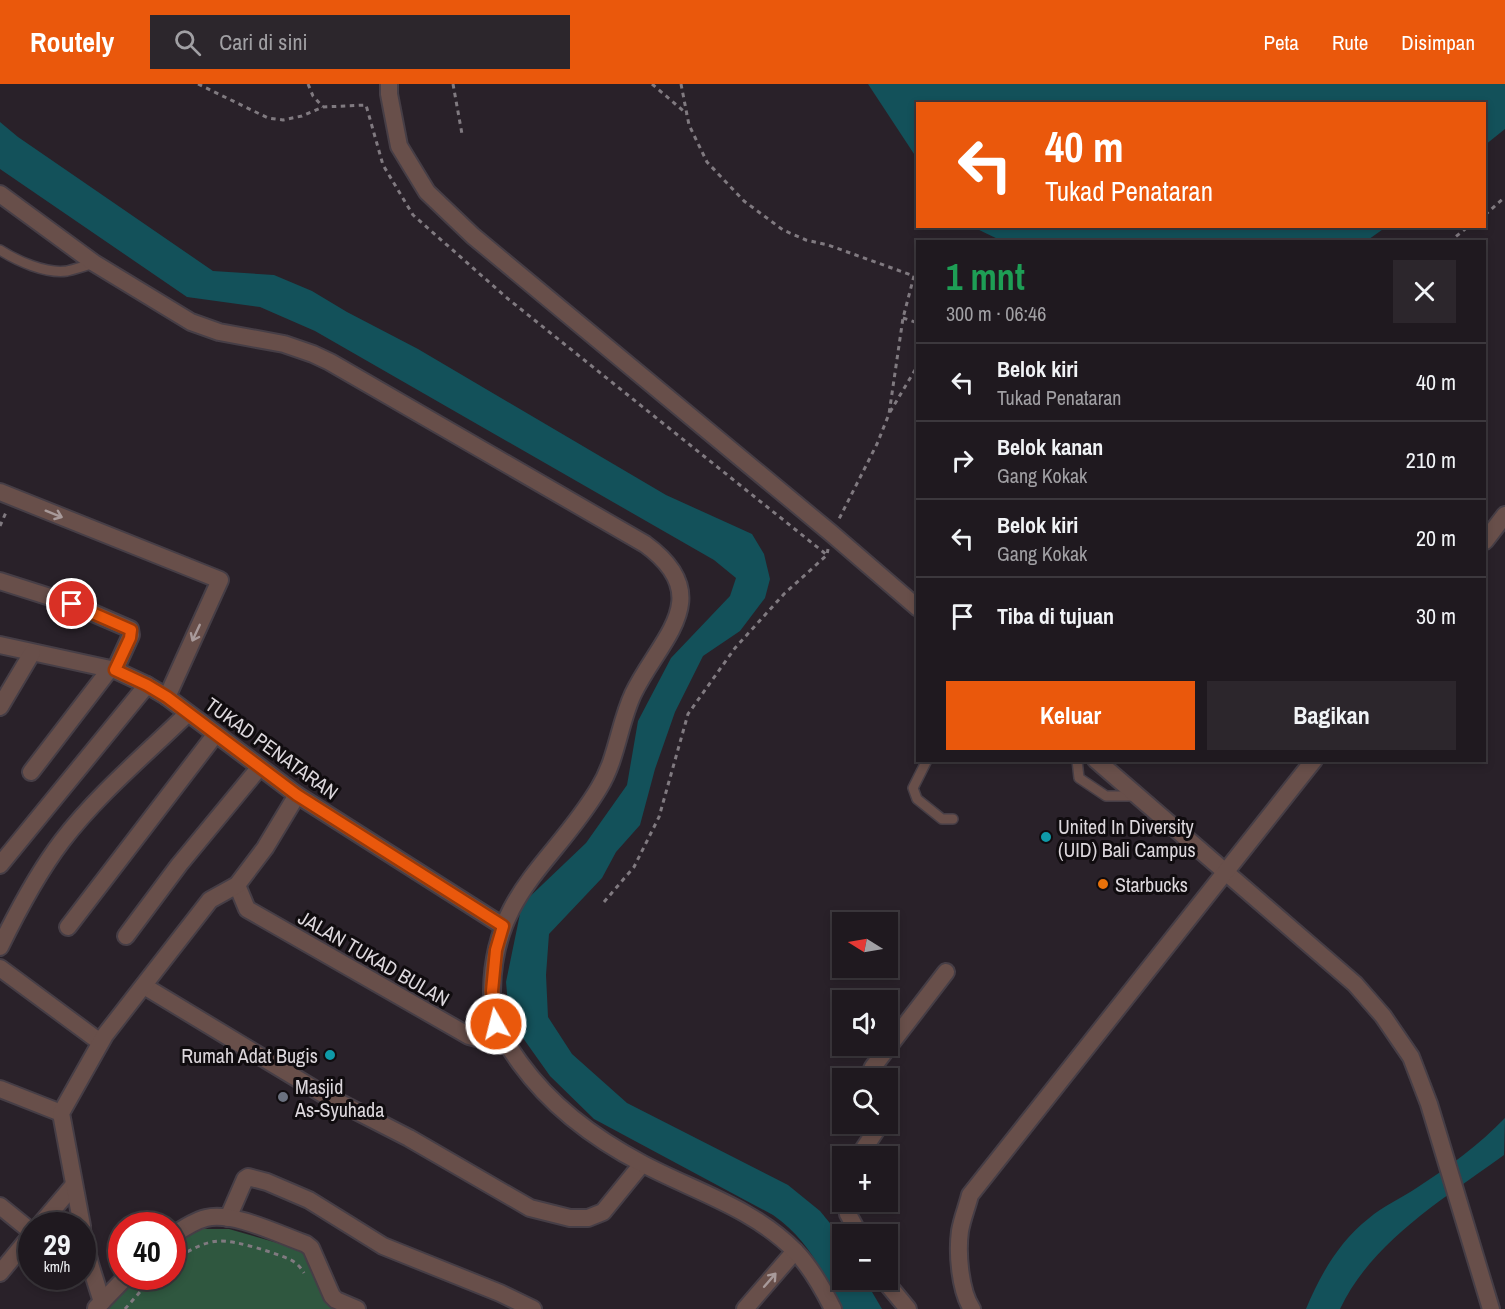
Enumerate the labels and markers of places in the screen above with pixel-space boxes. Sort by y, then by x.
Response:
pin [46,578,97,629]
place label: United In Diversity (UID) Bali Campus [1058,813,1196,863]
marker: United In Diversity (UID) Bali Campus [1039,830,1053,844]
place label: Starbucks [1115,871,1188,898]
marker: Starbucks [1096,877,1110,891]
place label: Rumah Adat Bugis [181,1042,318,1069]
marker: Rumah Adat Bugis [323,1048,337,1062]
place label: Masjid As-Syuhada [294,1073,384,1123]
marker: Masjid As-Syuhada [276,1090,290,1104]

